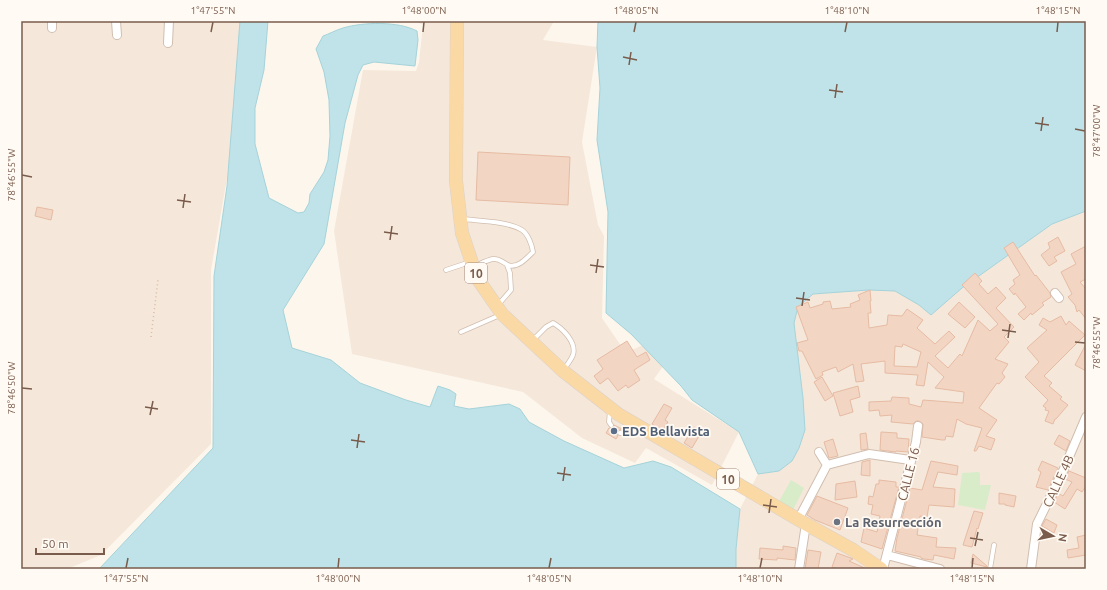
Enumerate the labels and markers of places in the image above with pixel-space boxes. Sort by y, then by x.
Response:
place label: EDS Bellavista [622,424,710,438]
marker: EDS Bellavista [609,426,619,436]
place label: La Resurrección [845,515,942,529]
marker: La Resurrección [832,517,842,527]

